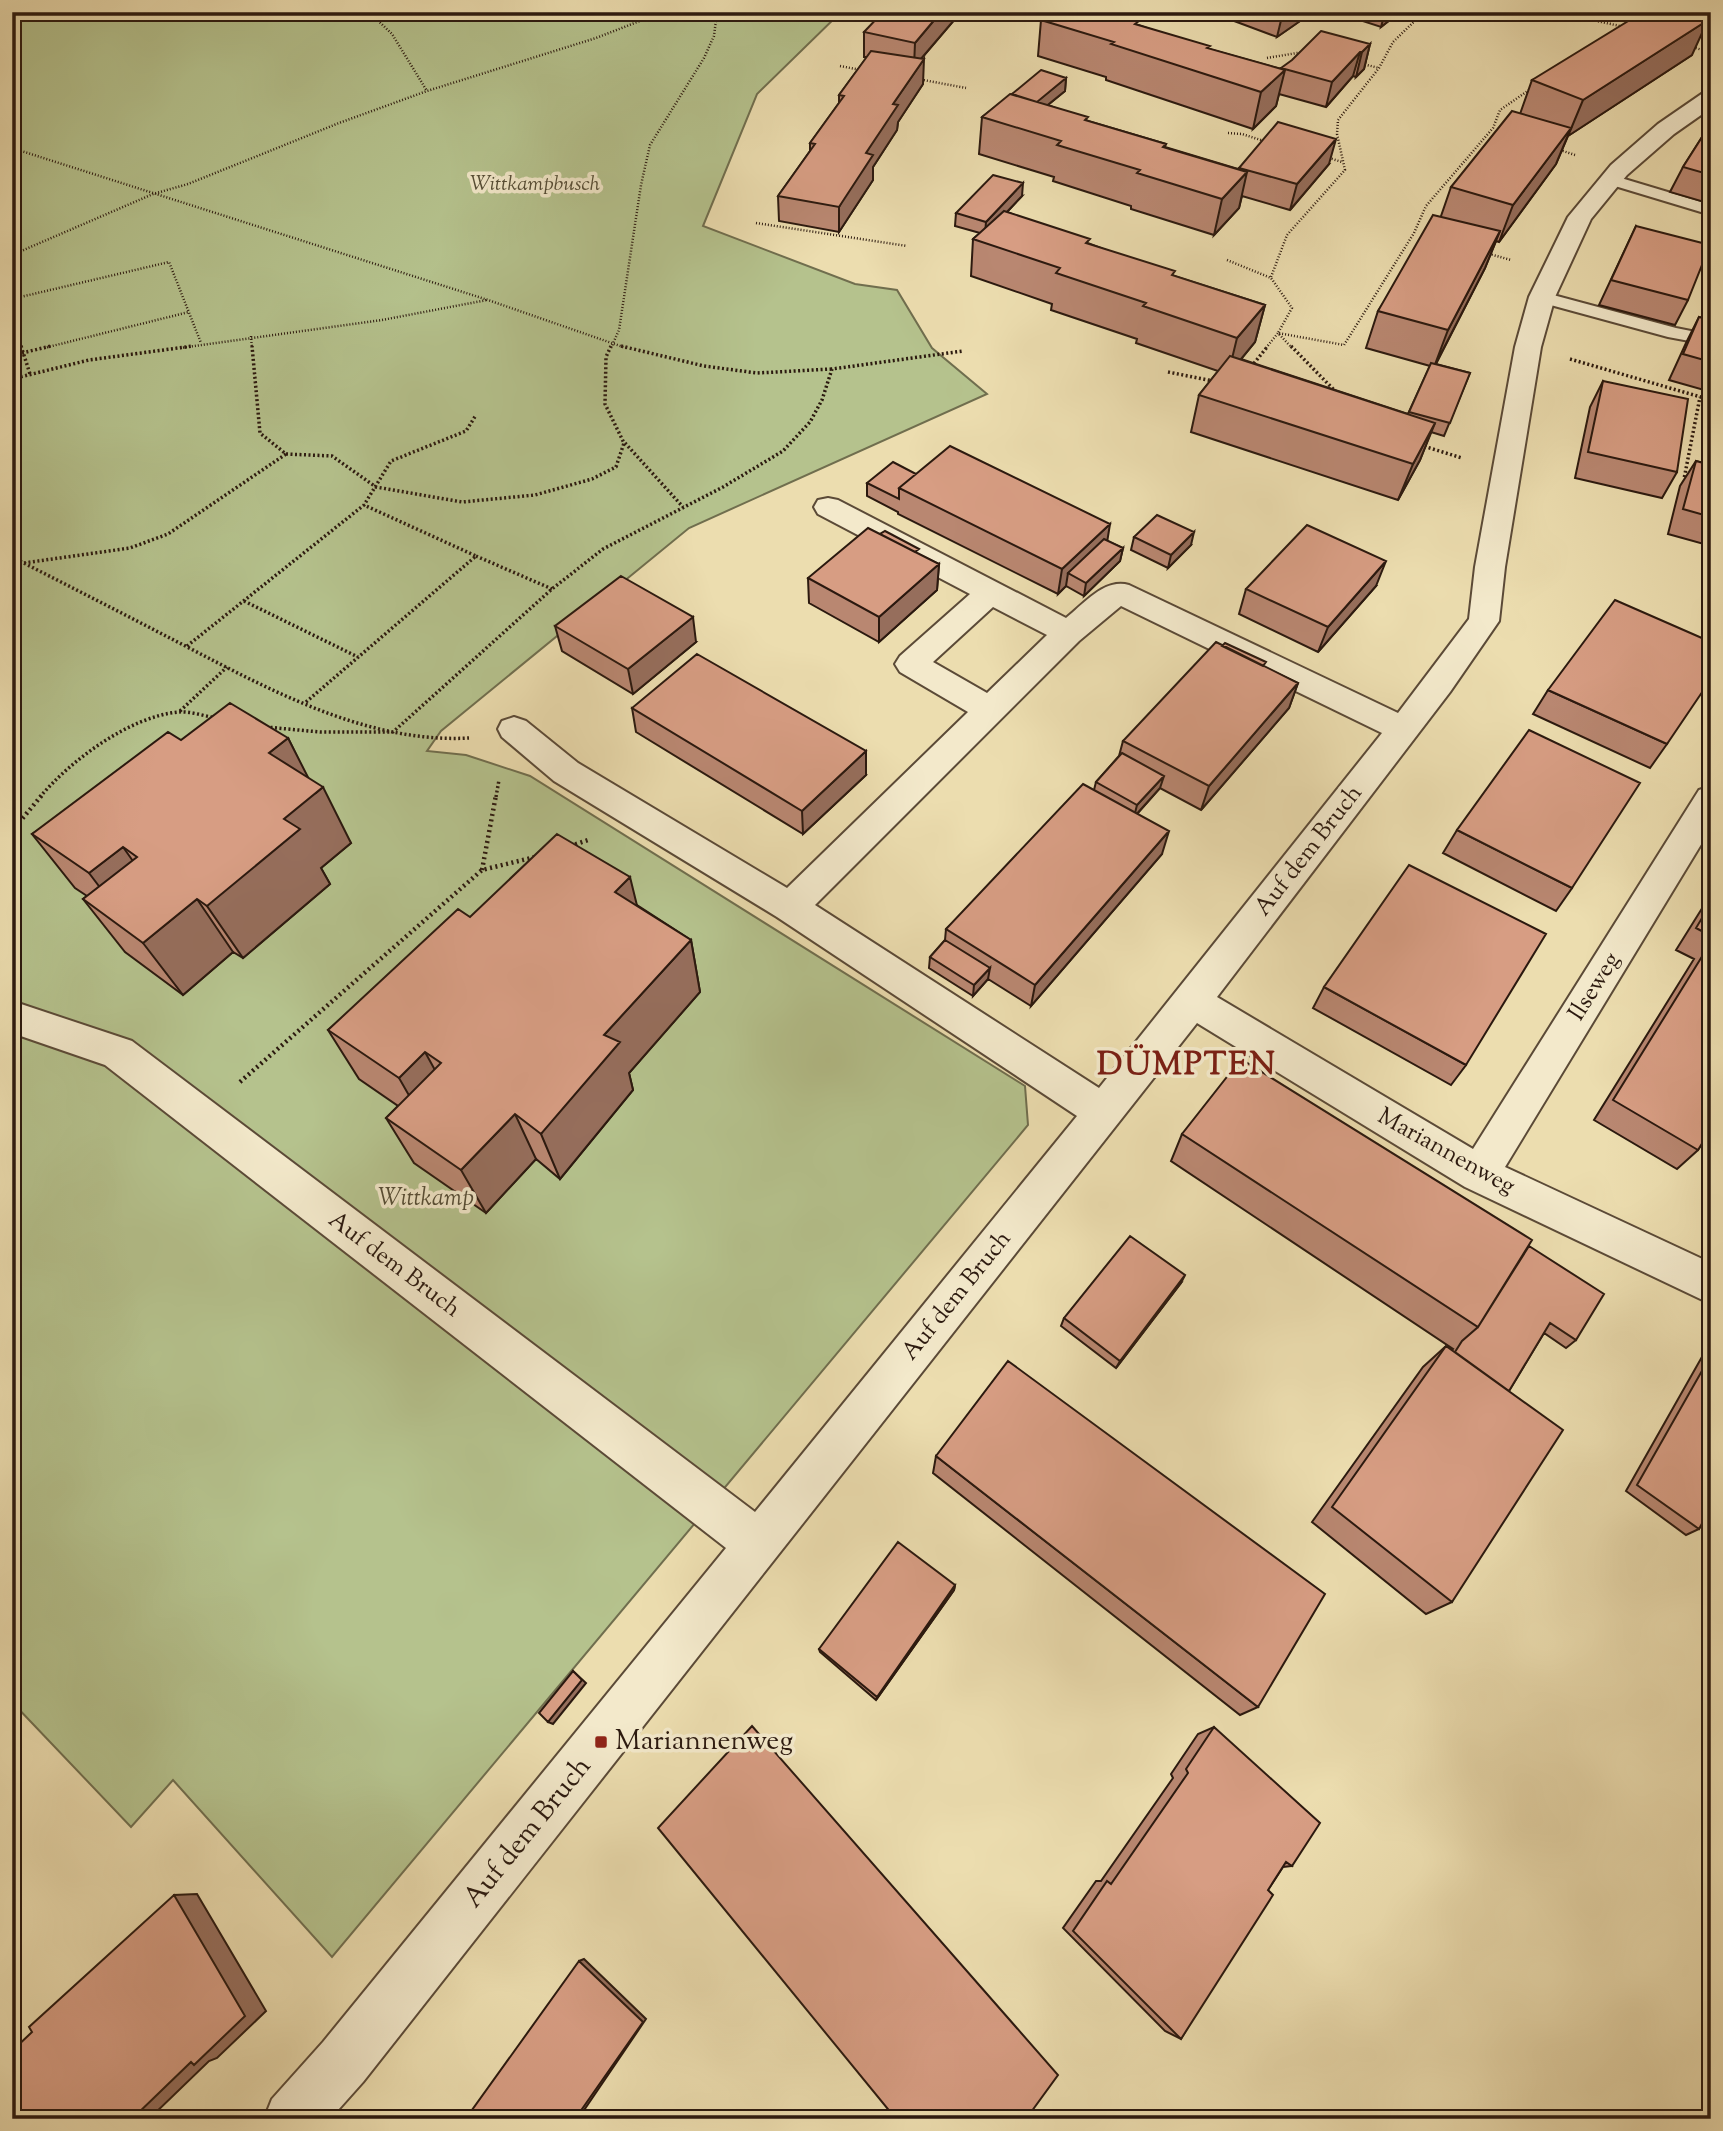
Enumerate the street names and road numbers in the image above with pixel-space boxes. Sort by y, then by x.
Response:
street label: Auf dem Bruch [1247,778,1371,924]
street label: Ilseweg [1561,946,1629,1028]
street label: Mariannenweg [1371,1100,1521,1204]
street label: Auf dem Bruch [321,1204,467,1326]
street label: Auf dem Bruch [894,1224,1020,1368]
street label: Auf dem Bruch [454,1749,602,1917]

